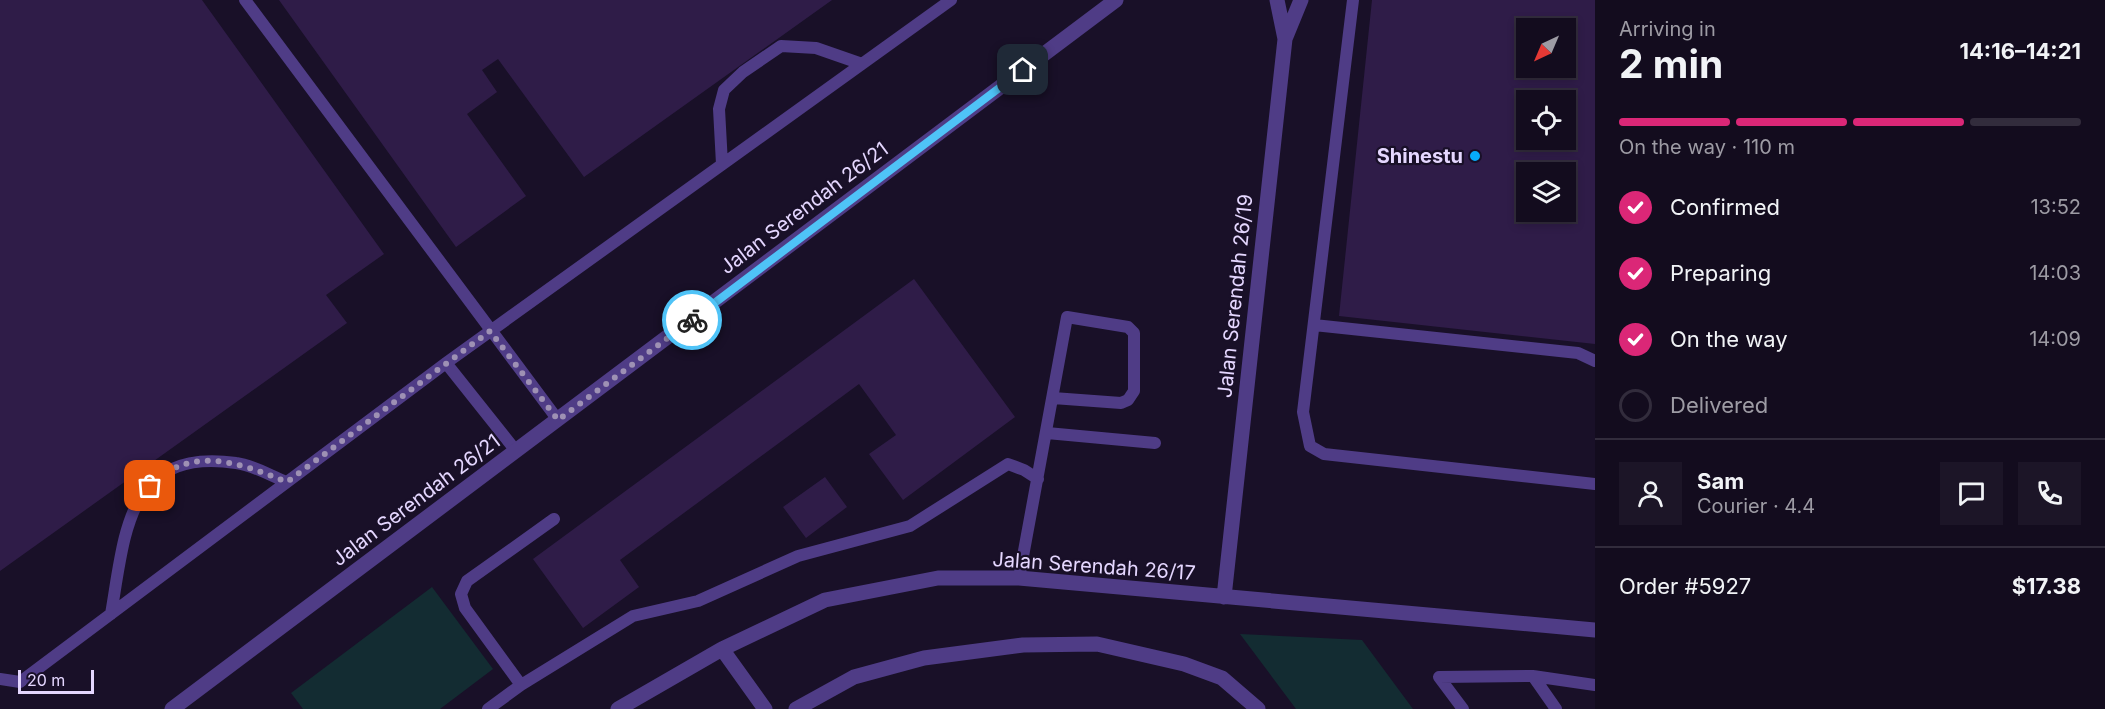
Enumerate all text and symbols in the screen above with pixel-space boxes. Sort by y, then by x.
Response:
text: Arriving in [1619,17,1716,41]
north arrow [1516,18,1576,78]
map controls [1516,18,1576,222]
text: 14:16–14:21 [1959,38,2081,64]
text: 2 min [1619,40,1723,87]
pin [997,44,1048,95]
icon: home [1006,53,1039,86]
button: locate [1516,90,1576,150]
text: On the way · 110 m [1619,135,1795,159]
street label: Jalan Serendah 26/21 [715,137,893,279]
place label: Shinestu [1377,144,1463,168]
marker: Shinestu [1468,149,1482,163]
button: layers [1516,162,1576,222]
icon: check [1619,191,1652,224]
street label: Jalan Serendah 26/19 [1212,193,1258,399]
text: Confirmed [1670,194,1780,220]
text: 13:52 [2030,195,2081,219]
icon: check [1619,257,1652,290]
text: Preparing [1670,260,1771,286]
text: 14:03 [2029,261,2081,285]
courier [662,290,722,350]
icon: bike [676,304,709,337]
icon: check [1619,323,1652,356]
text: On the way [1670,326,1788,352]
text: 14:09 [2029,327,2081,351]
text: Delivered [1670,392,1768,418]
street label: Jalan Serendah 26/21 [327,429,505,571]
pin [124,460,175,511]
button: person [1619,462,1682,525]
button: chat [1940,462,2003,525]
button: phone [2018,462,2081,525]
text: Sam [1697,468,1744,494]
icon: bag [133,469,166,502]
text: Courier · 4.4 [1697,494,1815,518]
street label: Jalan Serendah 26/17 [992,547,1196,585]
text: Order #5927 [1619,573,1751,599]
text: $17.38 [2012,573,2081,599]
scale bar [18,667,94,694]
text: 20 m [27,670,65,690]

